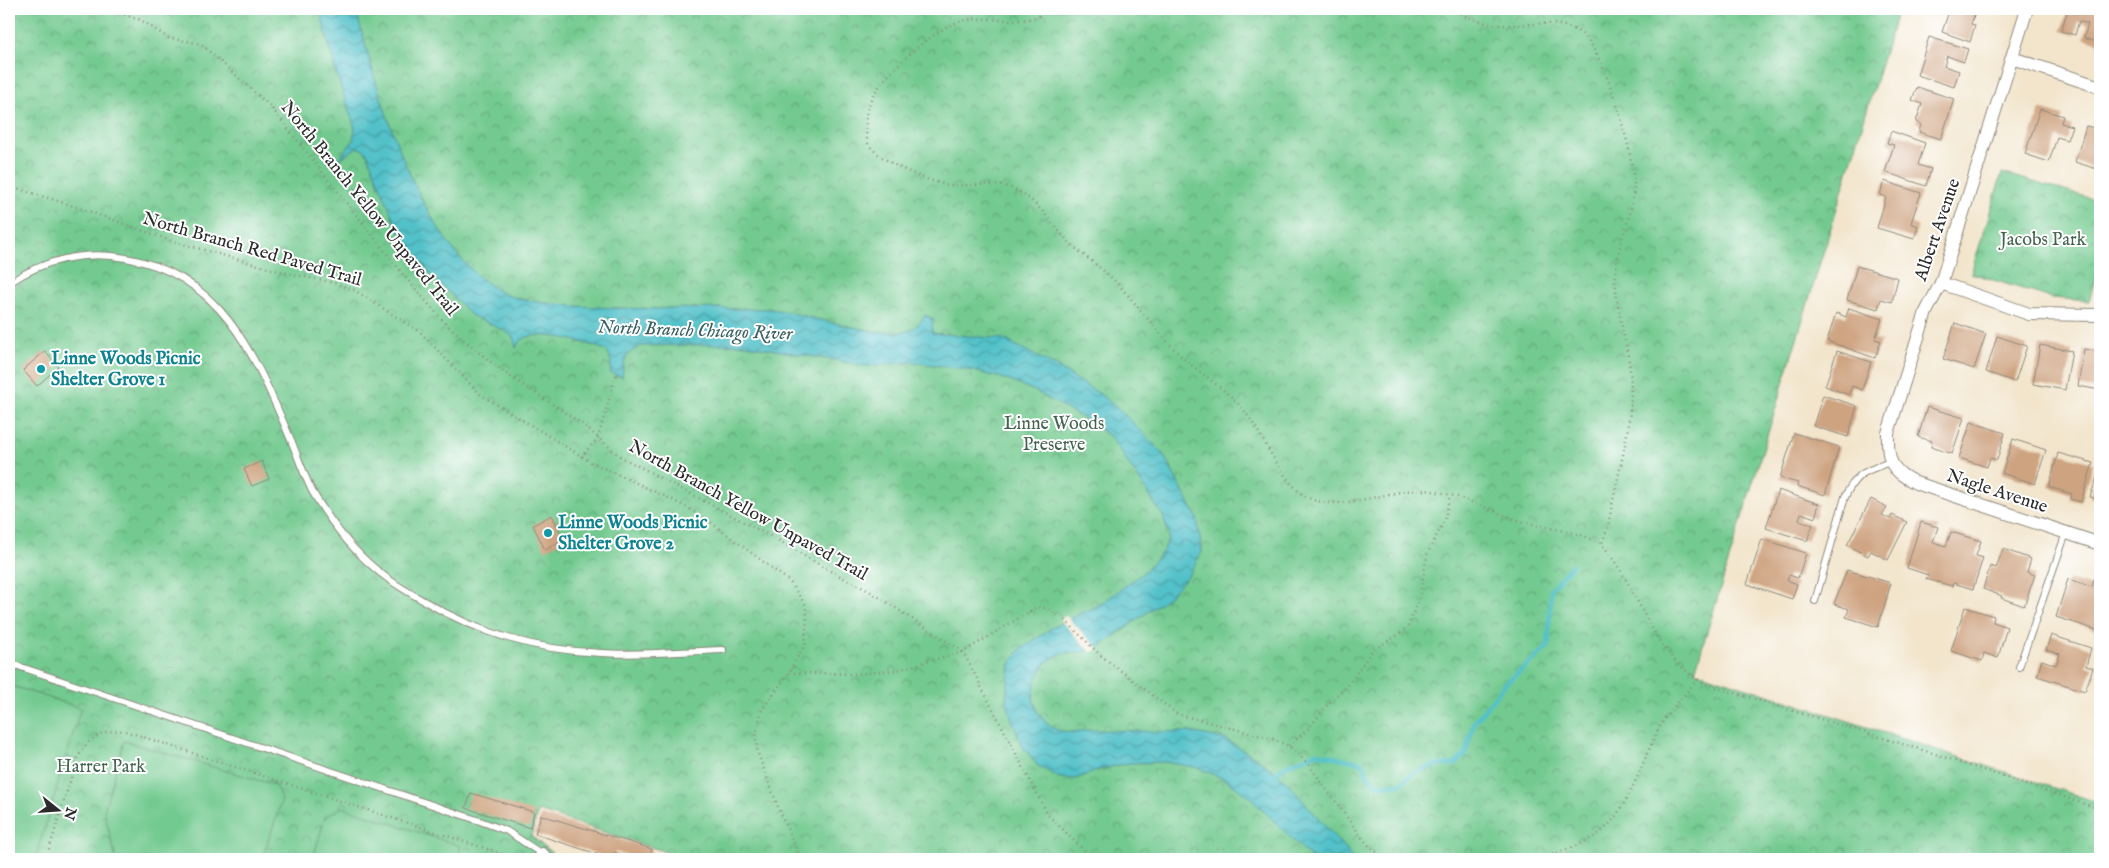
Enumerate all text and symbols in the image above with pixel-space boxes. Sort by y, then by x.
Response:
street label: North Branch Yellow Unpaved Trail [275,97,463,321]
street label: Albert Avenue [1909,176,1966,285]
street label: North Branch Red Paved Trail [140,208,364,292]
park label: Jacobs Park [1998,229,2086,252]
water label: North Branch Chicago River [597,316,794,346]
place label: Linne Woods Picnic Shelter Grove 1 [51,348,201,392]
marker: Linne Woods Picnic Shelter Grove 1 [35,363,47,375]
park label: Linne Woods Preserve [1004,413,1104,457]
street label: North Branch Yellow Unpaved Trail [624,436,872,587]
street label: Nagle Avenue [1944,465,2050,519]
place label: Linne Woods Picnic Shelter Grove 2 [558,512,708,556]
marker: Linne Woods Picnic Shelter Grove 2 [542,527,554,539]
park label: Harrer Park [56,756,146,779]
north arrow [32,786,82,836]
text: N [59,804,80,822]

